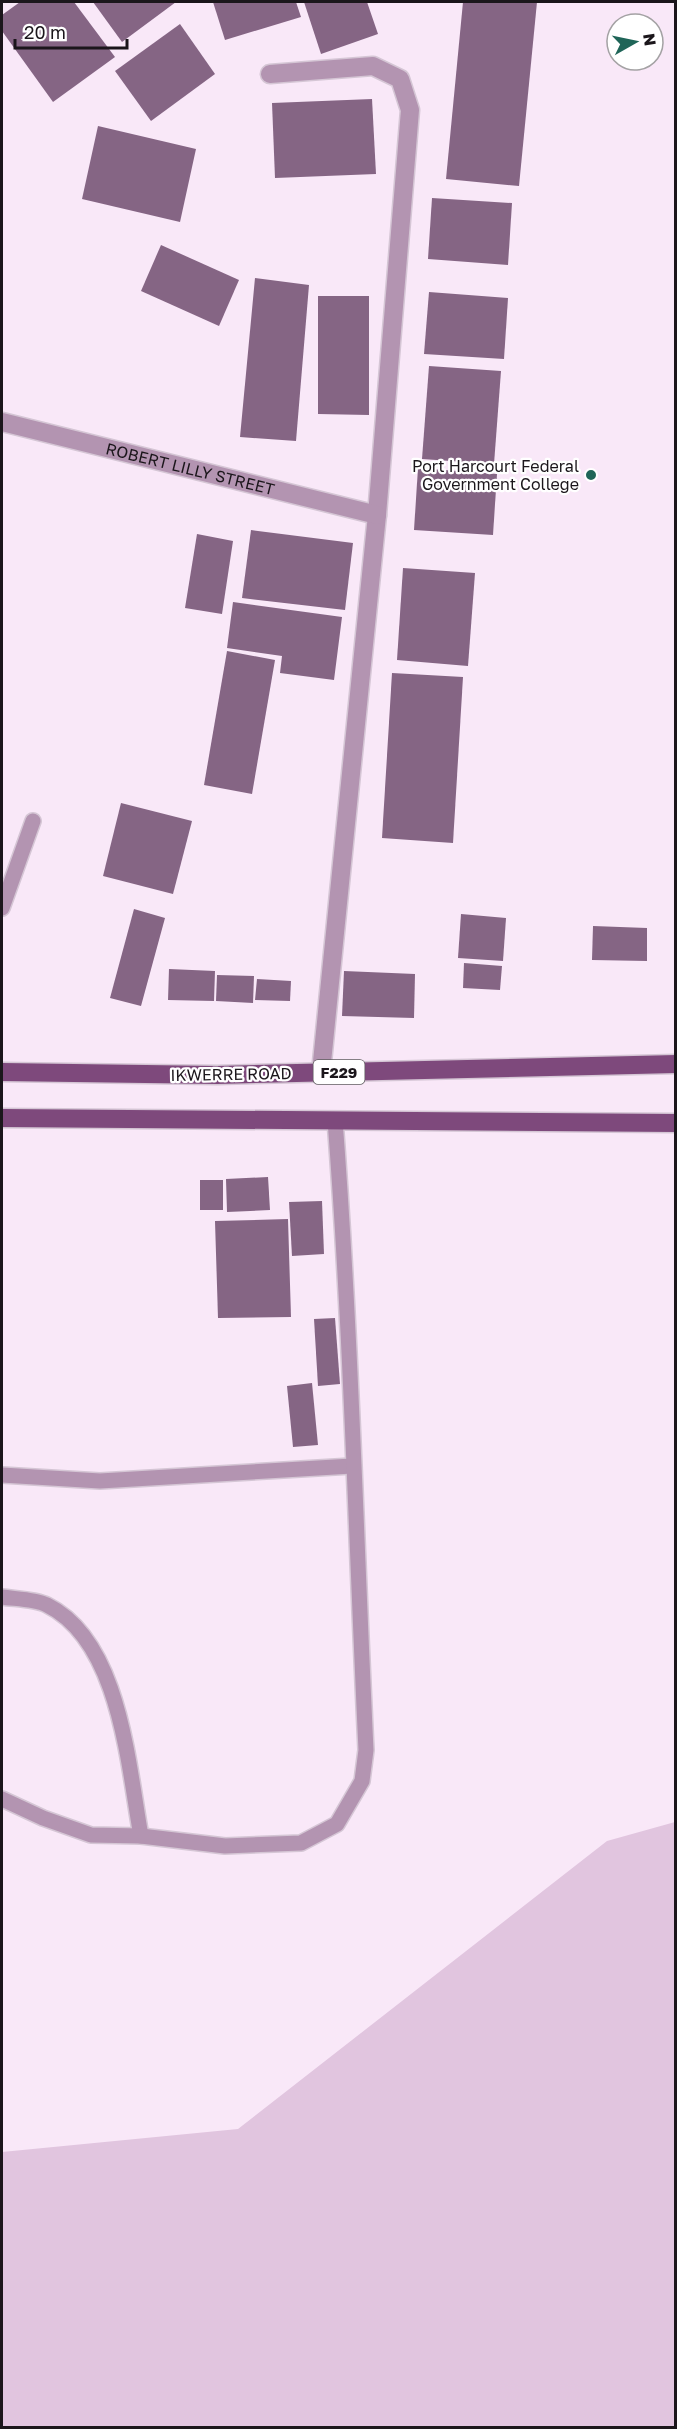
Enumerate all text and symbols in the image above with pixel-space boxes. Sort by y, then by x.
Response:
scale bar [15,12,128,50]
north arrow [605,12,665,72]
text: 20 m [24,21,66,43]
text: N [639,32,661,47]
street label: ROBERT LILLY STREET [104,438,277,499]
place label: Port Harcourt Federal Government College [412,456,579,494]
marker: Port Harcourt Federal Government College [584,468,598,482]
road number: F229 [314,1060,364,1084]
street label: IKWERRE ROAD [170,1063,292,1085]

